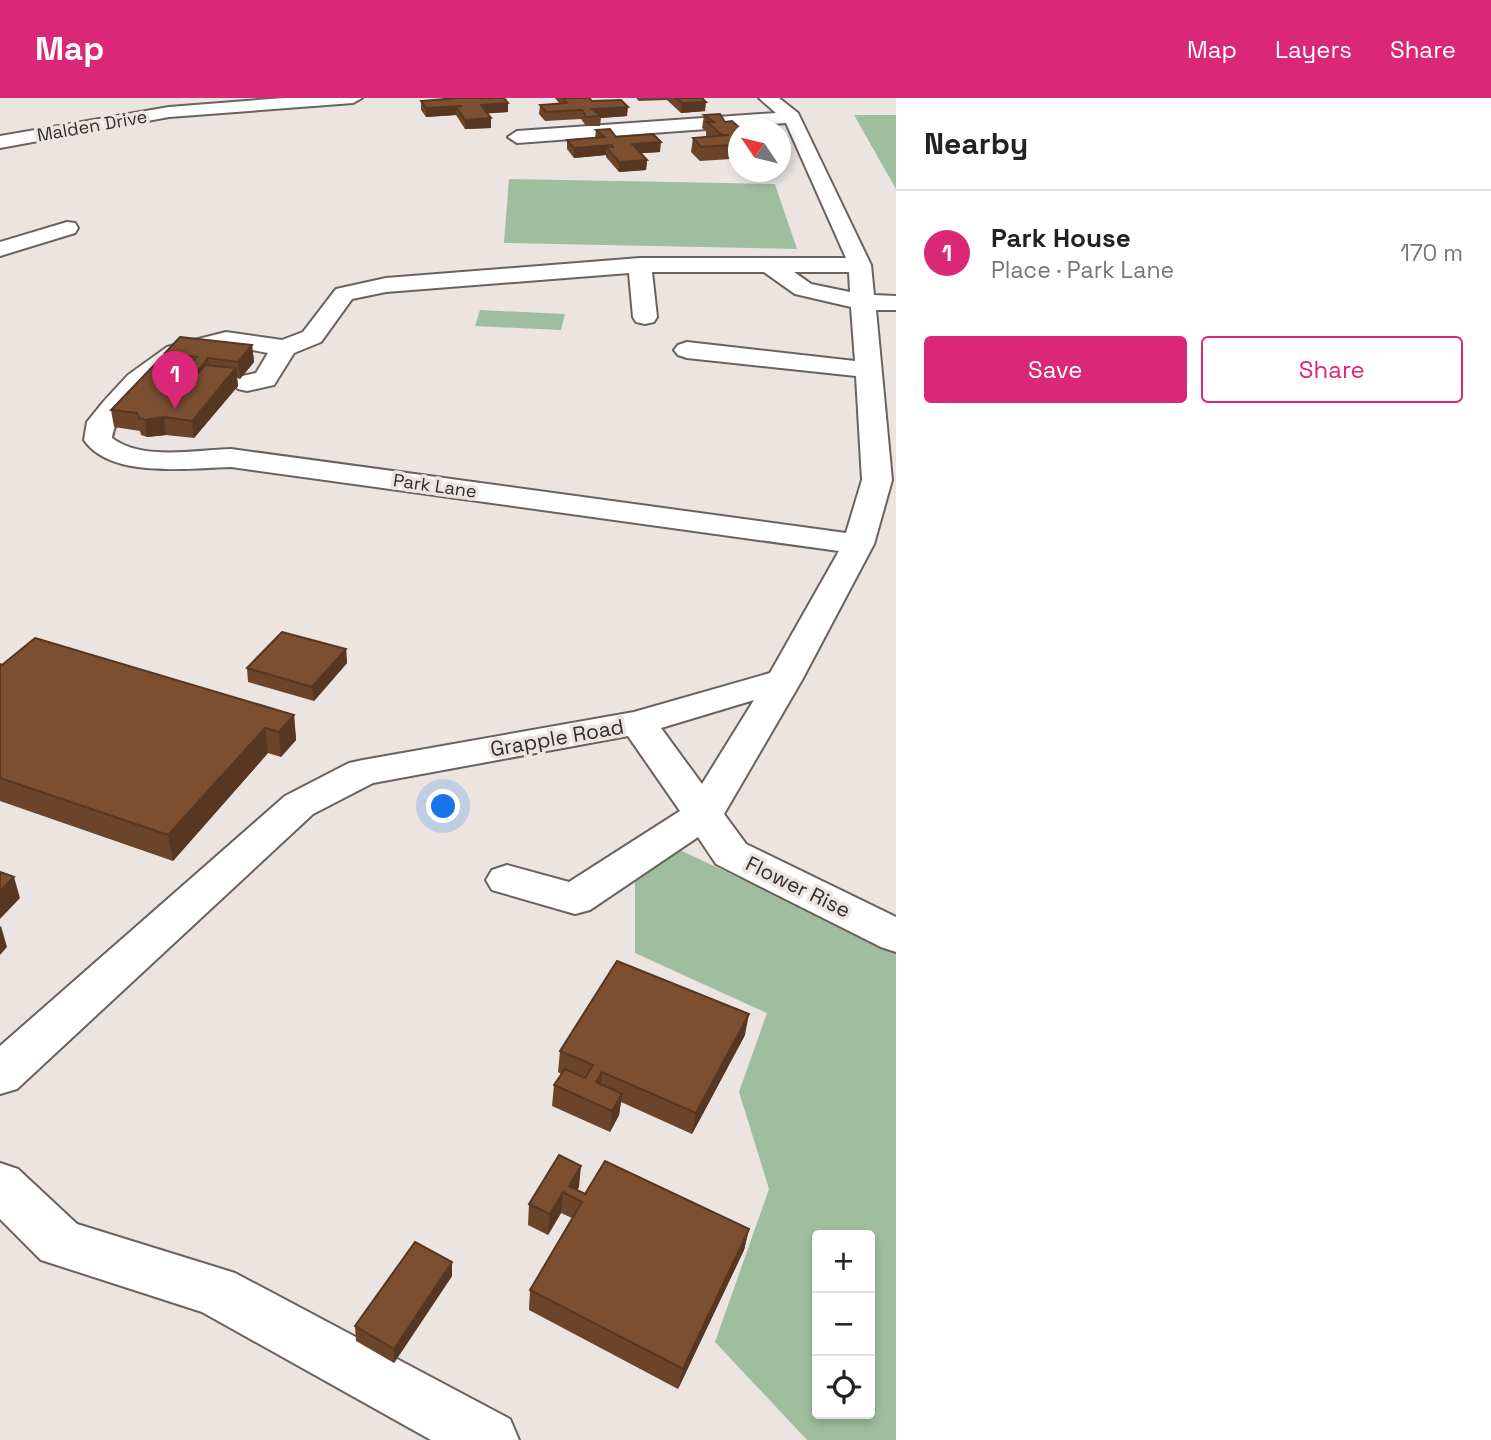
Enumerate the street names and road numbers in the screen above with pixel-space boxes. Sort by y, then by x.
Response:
street label: Malden Drive [35,105,149,147]
street label: Park Lane [392,468,478,503]
street label: Grapple Road [488,712,626,763]
street label: Flower Rise [741,850,855,924]

